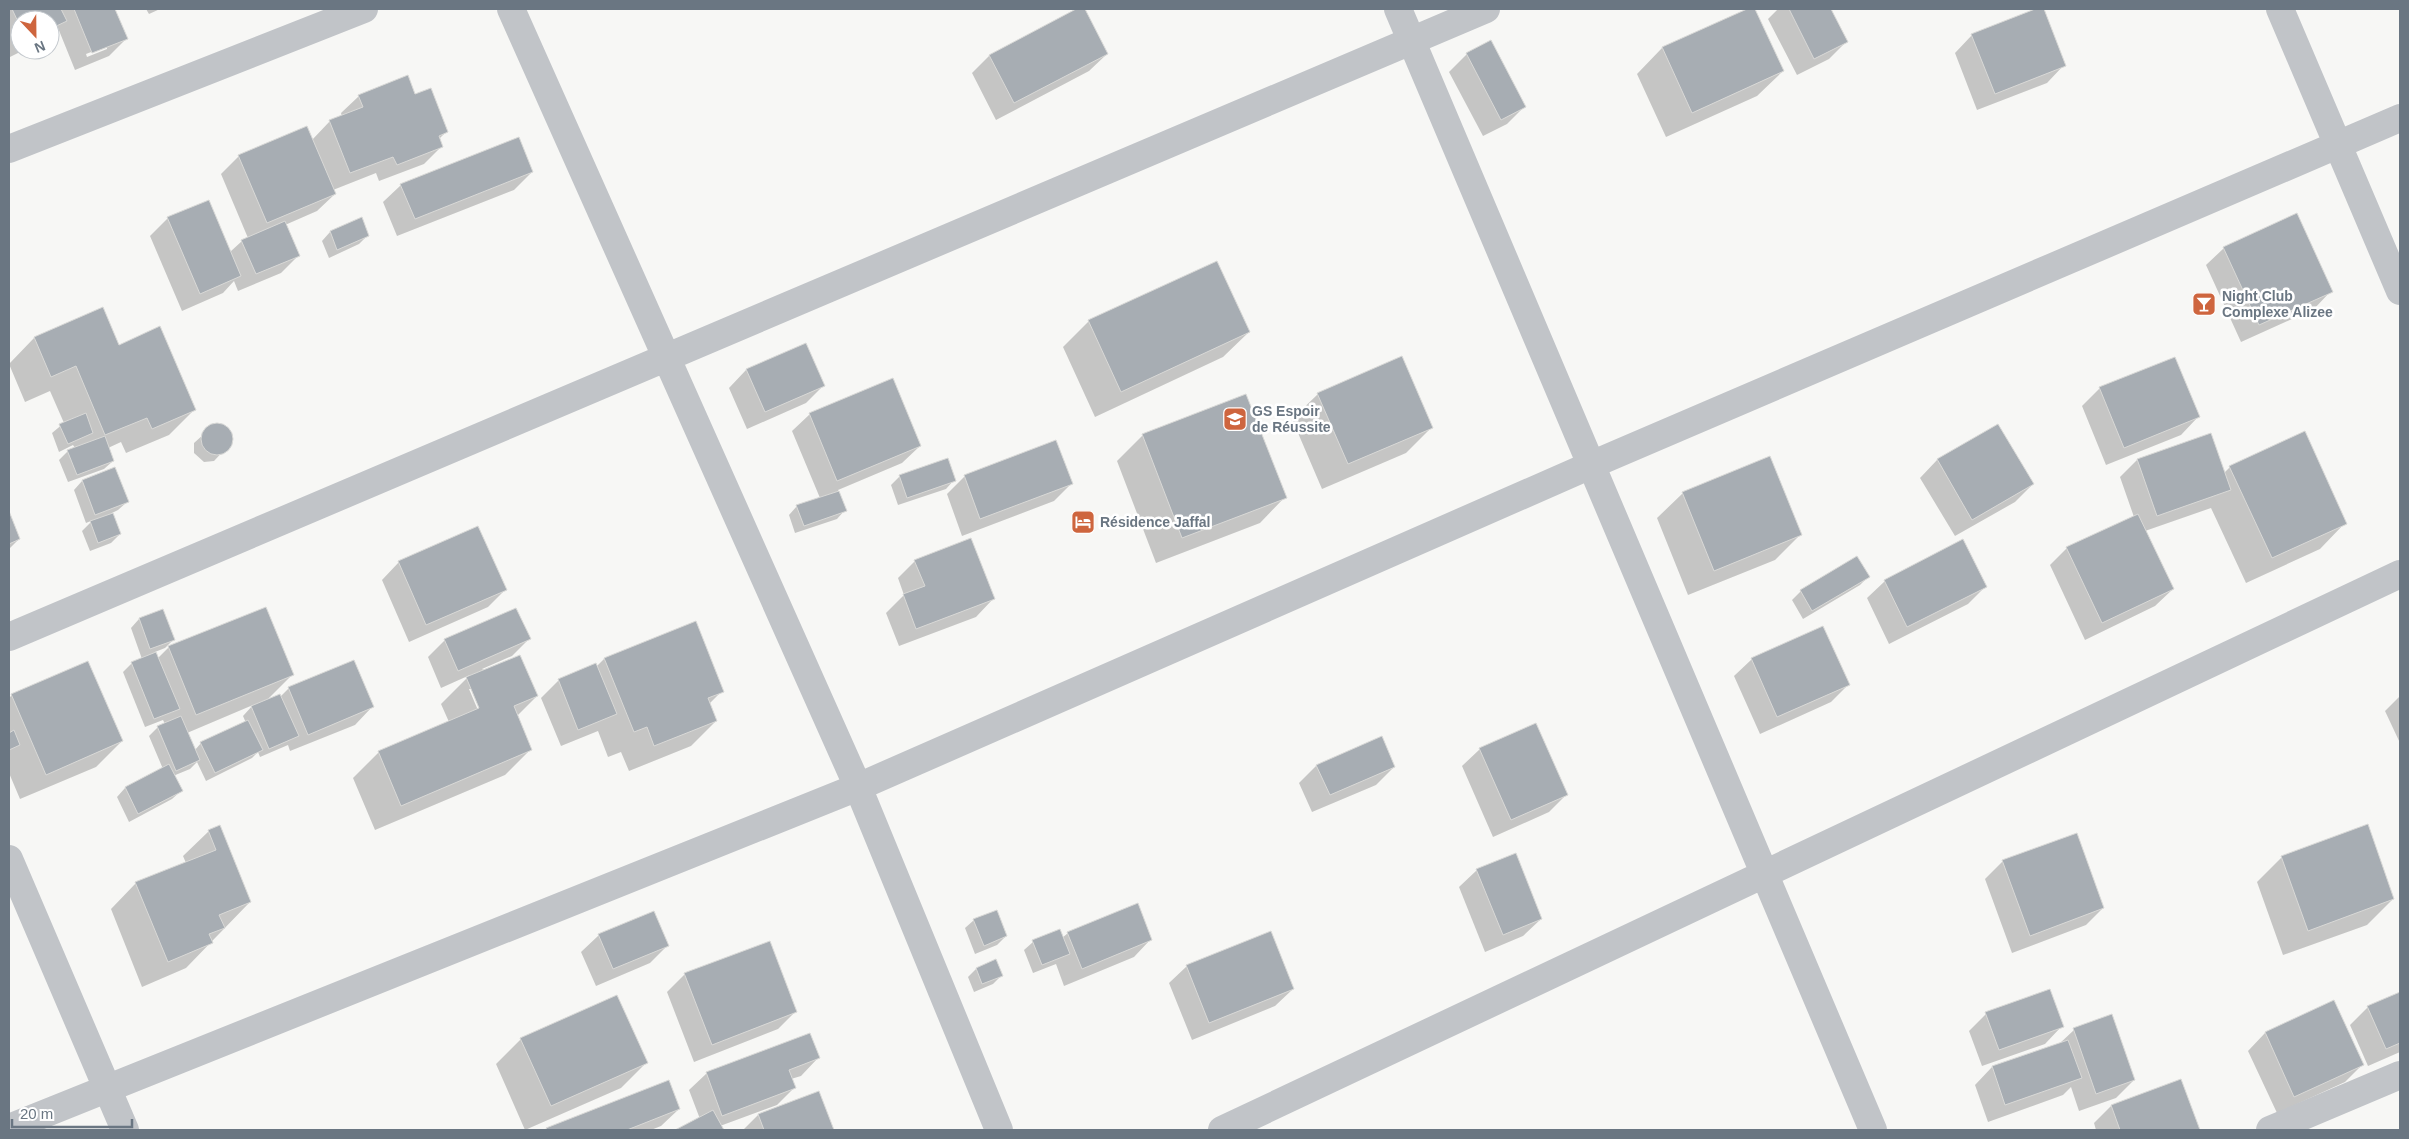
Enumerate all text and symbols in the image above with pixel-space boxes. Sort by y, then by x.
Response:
north arrow [10,10,60,60]
text: N [32,38,48,56]
place label: Night Club Complexe Alizee [2222,288,2333,320]
bar icon: Night Club Complexe Alizee [2191,291,2217,317]
place label: GS Espoir de Réussite [1252,403,1331,435]
school or university icon: GS Espoir de Réussite [1222,406,1248,432]
hotel icon: Résidence Jaffal [1070,509,1096,535]
place label: Résidence Jaffal [1100,514,1211,530]
scale bar [12,1096,132,1128]
text: 20 m [20,1105,53,1122]

